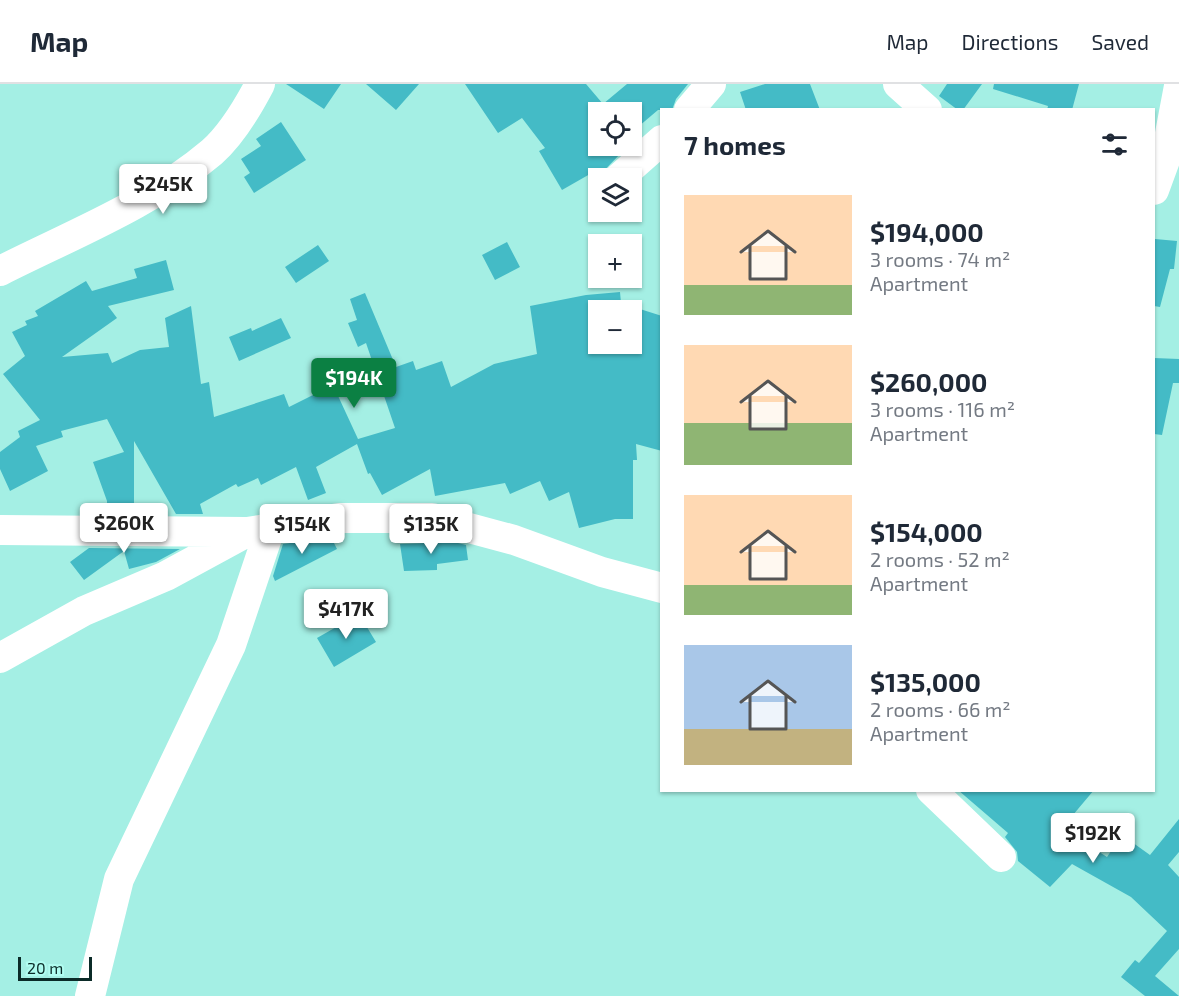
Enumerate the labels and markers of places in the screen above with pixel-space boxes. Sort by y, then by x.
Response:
pin: $245K [121,164,205,215]
pin: $194K [312,358,396,409]
pin: $260K [82,503,166,554]
pin: $154K [260,504,344,555]
pin: $135K [389,504,473,555]
pin: $417K [304,589,388,640]
pin: $192K [1051,813,1135,864]

